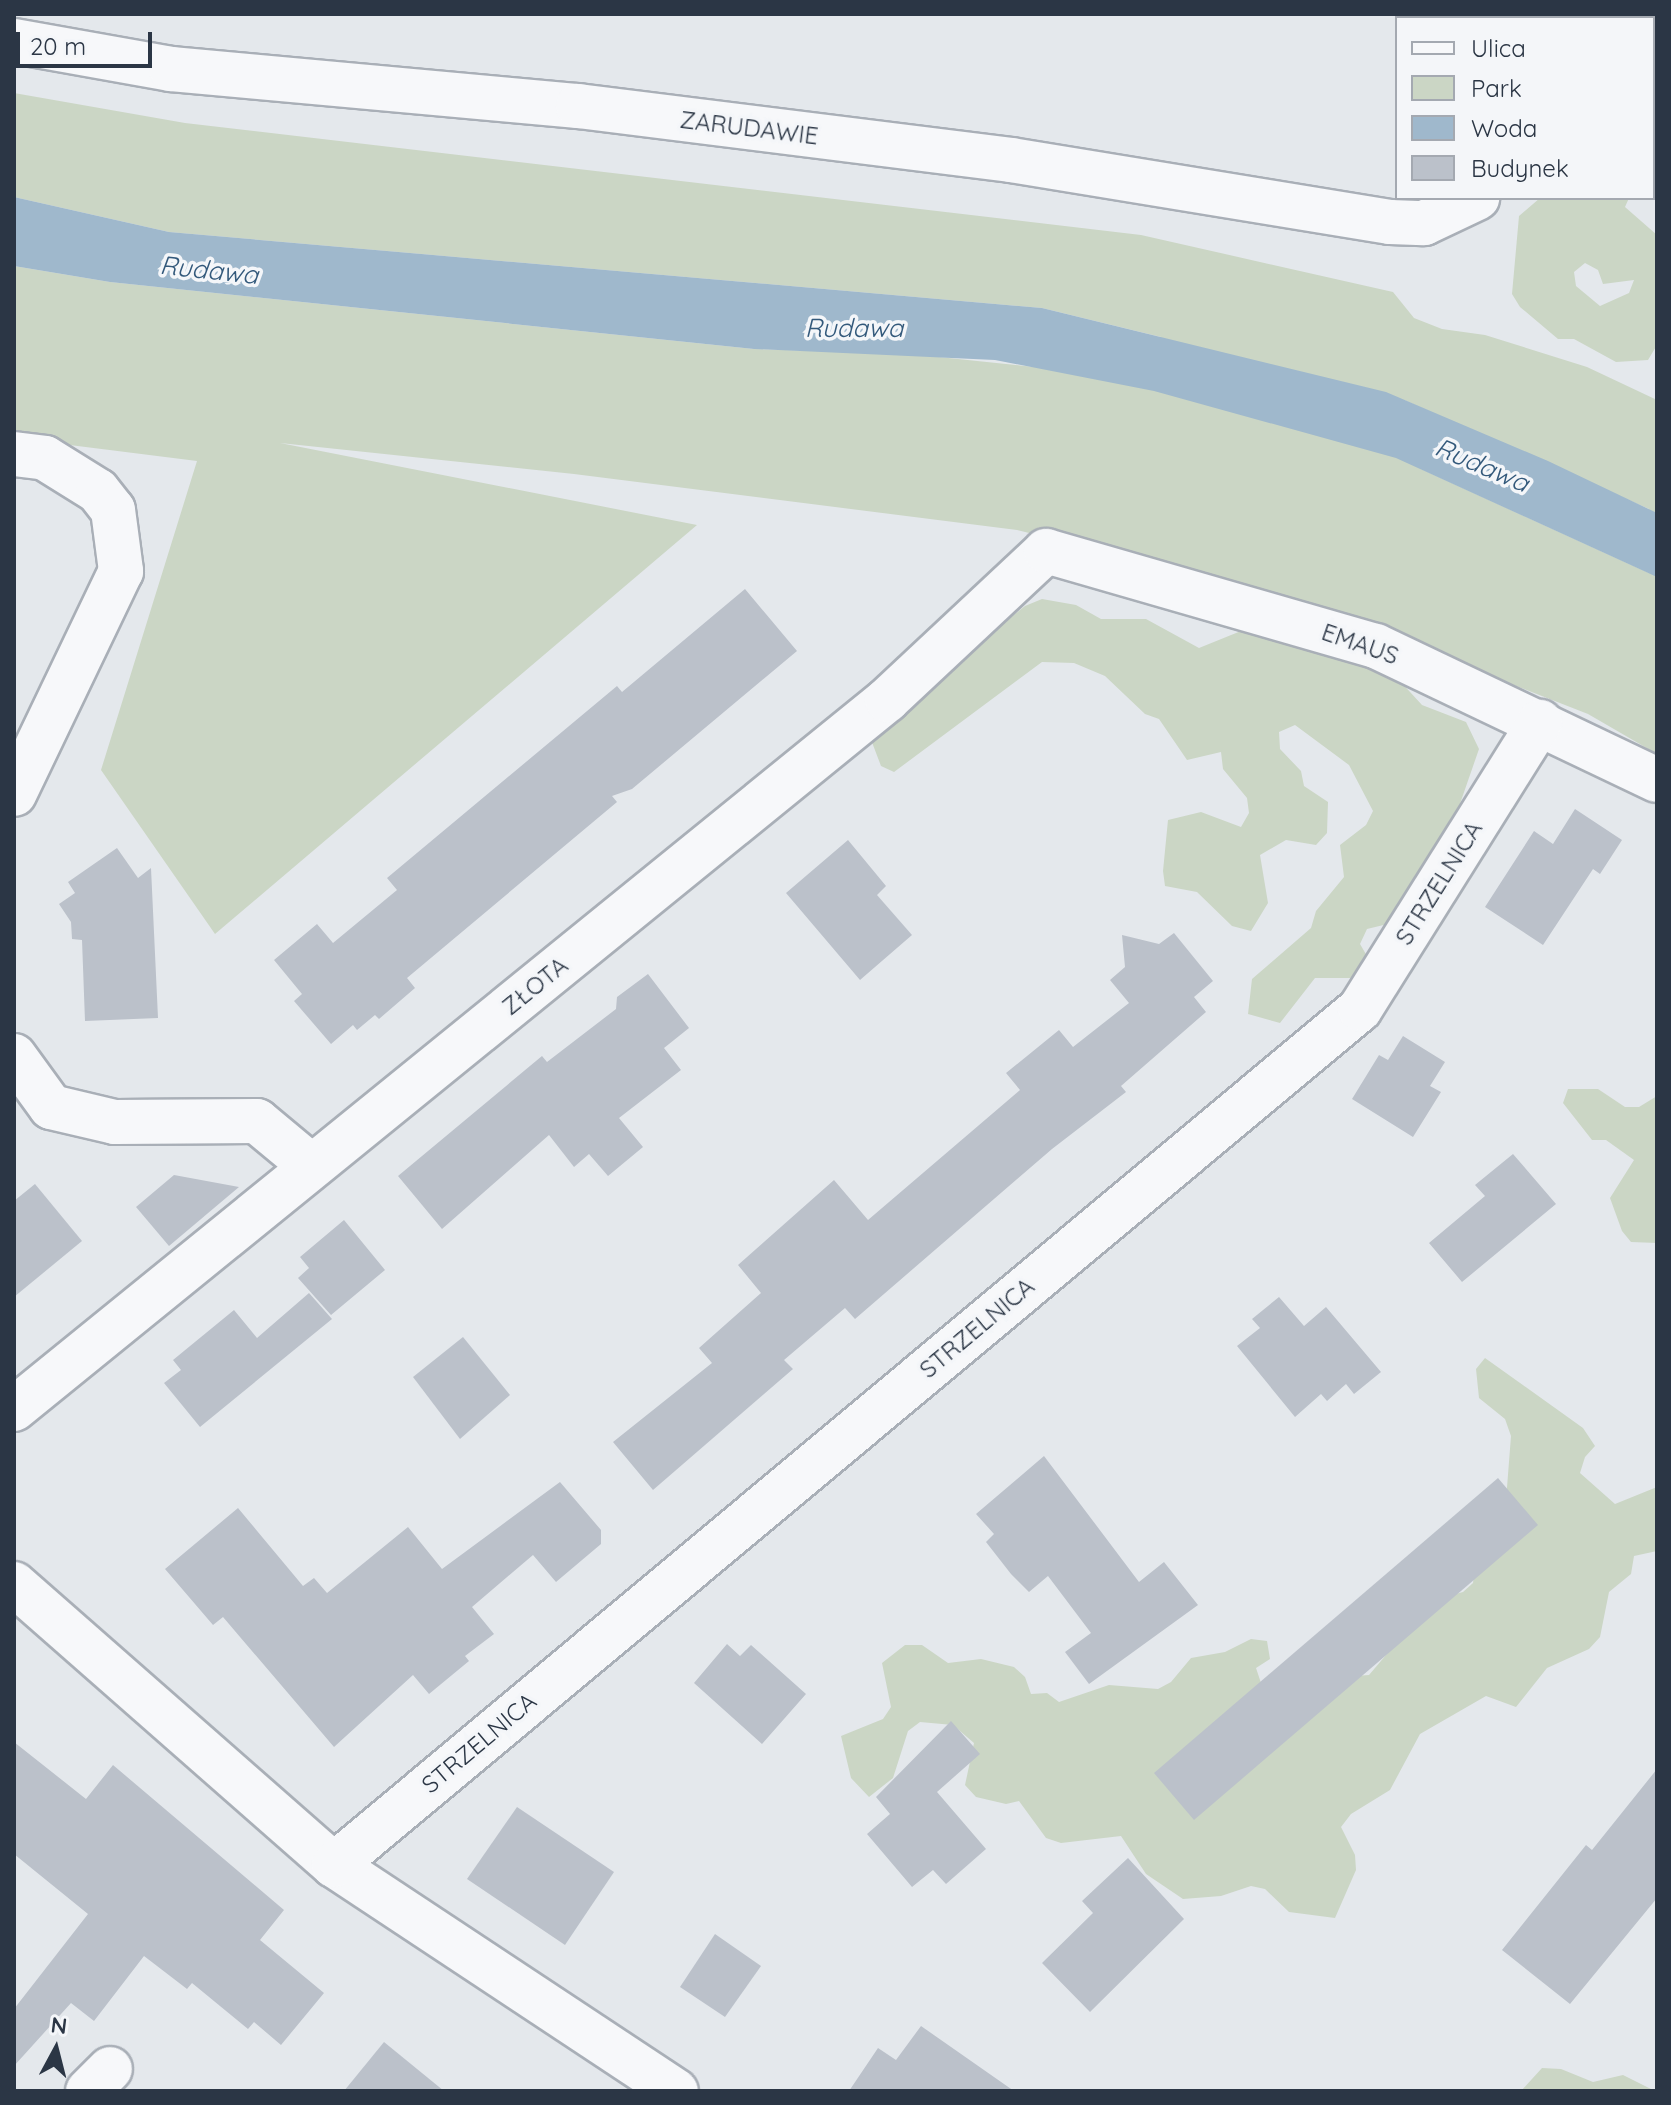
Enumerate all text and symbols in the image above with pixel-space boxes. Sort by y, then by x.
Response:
scale bar [20,16,156,66]
legend [1395,16,1655,200]
text: 20 m [30,31,86,61]
text: Ulica [1471,33,1526,63]
text: Park [1471,73,1522,103]
street label: ZARUDAWIE [678,105,820,151]
text: Woda [1471,113,1537,143]
text: Budynek [1471,153,1569,183]
water label: Rudawa [158,249,260,291]
water label: Rudawa [805,312,903,344]
water label: Rudawa [1430,431,1534,499]
street label: EMAUS [1318,618,1402,670]
street label: STRZELNICA [1390,816,1488,950]
street label: ZŁOTA [496,951,574,1021]
street label: STRZELNICA [914,1272,1040,1384]
street label: STRZELNICA [416,1687,542,1799]
north arrow [16,2009,96,2089]
text: N [49,2010,69,2040]

